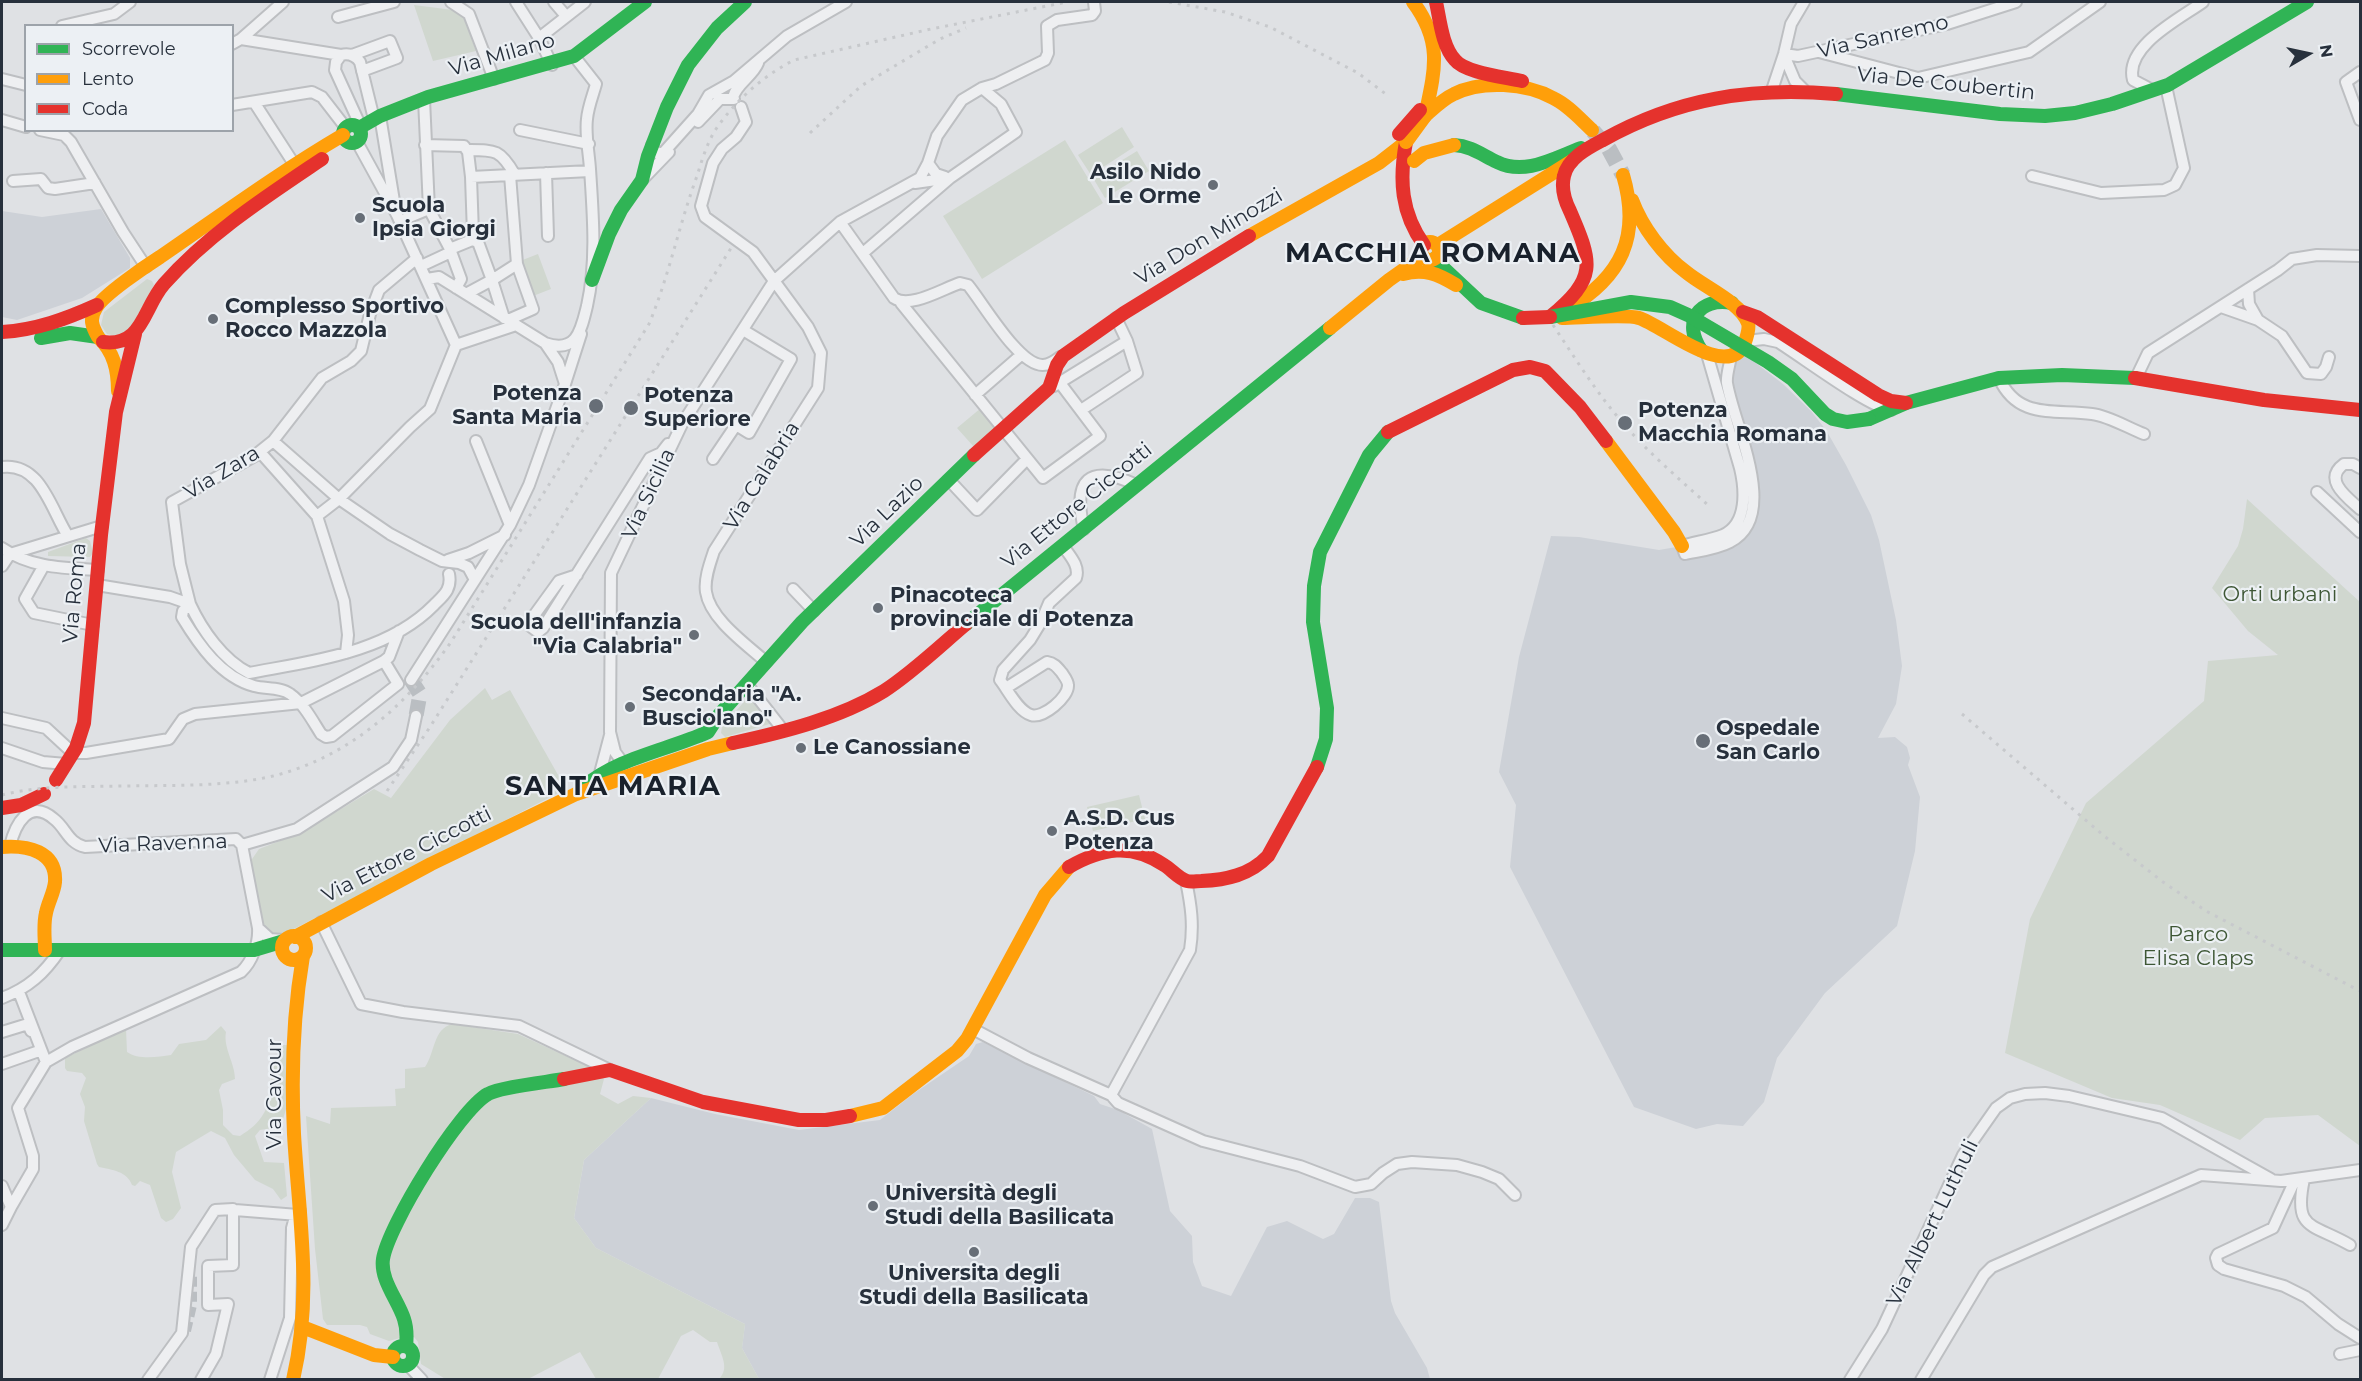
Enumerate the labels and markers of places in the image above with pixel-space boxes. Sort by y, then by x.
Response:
place label: Asilo Nido Le Orme [1090,160,1201,210]
marker: Asilo Nido Le Orme [1206,178,1220,192]
place label: Scuola Ipsia Giorgi [372,193,496,243]
marker: Scuola Ipsia Giorgi [353,211,367,225]
place label: Complesso Sportivo Rocco Mazzola [225,294,444,344]
marker: Complesso Sportivo Rocco Mazzola [206,312,220,326]
place label: Potenza Santa Maria [452,381,582,431]
place label: Potenza Superiore [644,383,751,433]
marker: Potenza Santa Maria [587,397,605,415]
place label: Potenza Macchia Romana [1638,398,1827,448]
marker: Potenza Superiore [622,399,640,417]
marker: Potenza Macchia Romana [1616,414,1634,432]
place label: Pinacoteca provinciale di Potenza [890,583,1134,633]
marker: Pinacoteca provinciale di Potenza [871,601,885,615]
place label: Scuola dell'infanzia "Via Calabria" [471,610,682,660]
marker: Scuola dell'infanzia "Via Calabria" [687,628,701,642]
place label: Secondaria "A. Busciolano" [642,682,802,732]
marker: Secondaria "A. Busciolano" [623,700,637,714]
place label: Ospedale San Carlo [1716,716,1820,766]
marker: Ospedale San Carlo [1694,732,1712,750]
place label: Le Canossiane [813,735,971,761]
marker: Le Canossiane [794,741,808,755]
place label: A.S.D. Cus Potenza [1064,806,1175,856]
marker: A.S.D. Cus Potenza [1045,824,1059,838]
place label: Università degli Studi della Basilicata [885,1181,1114,1231]
marker: Università degli Studi della Basilicata [866,1199,880,1213]
marker: Universita degli Studi della Basilicata [967,1245,981,1259]
place label: Universita degli Studi della Basilicata [859,1261,1089,1311]

